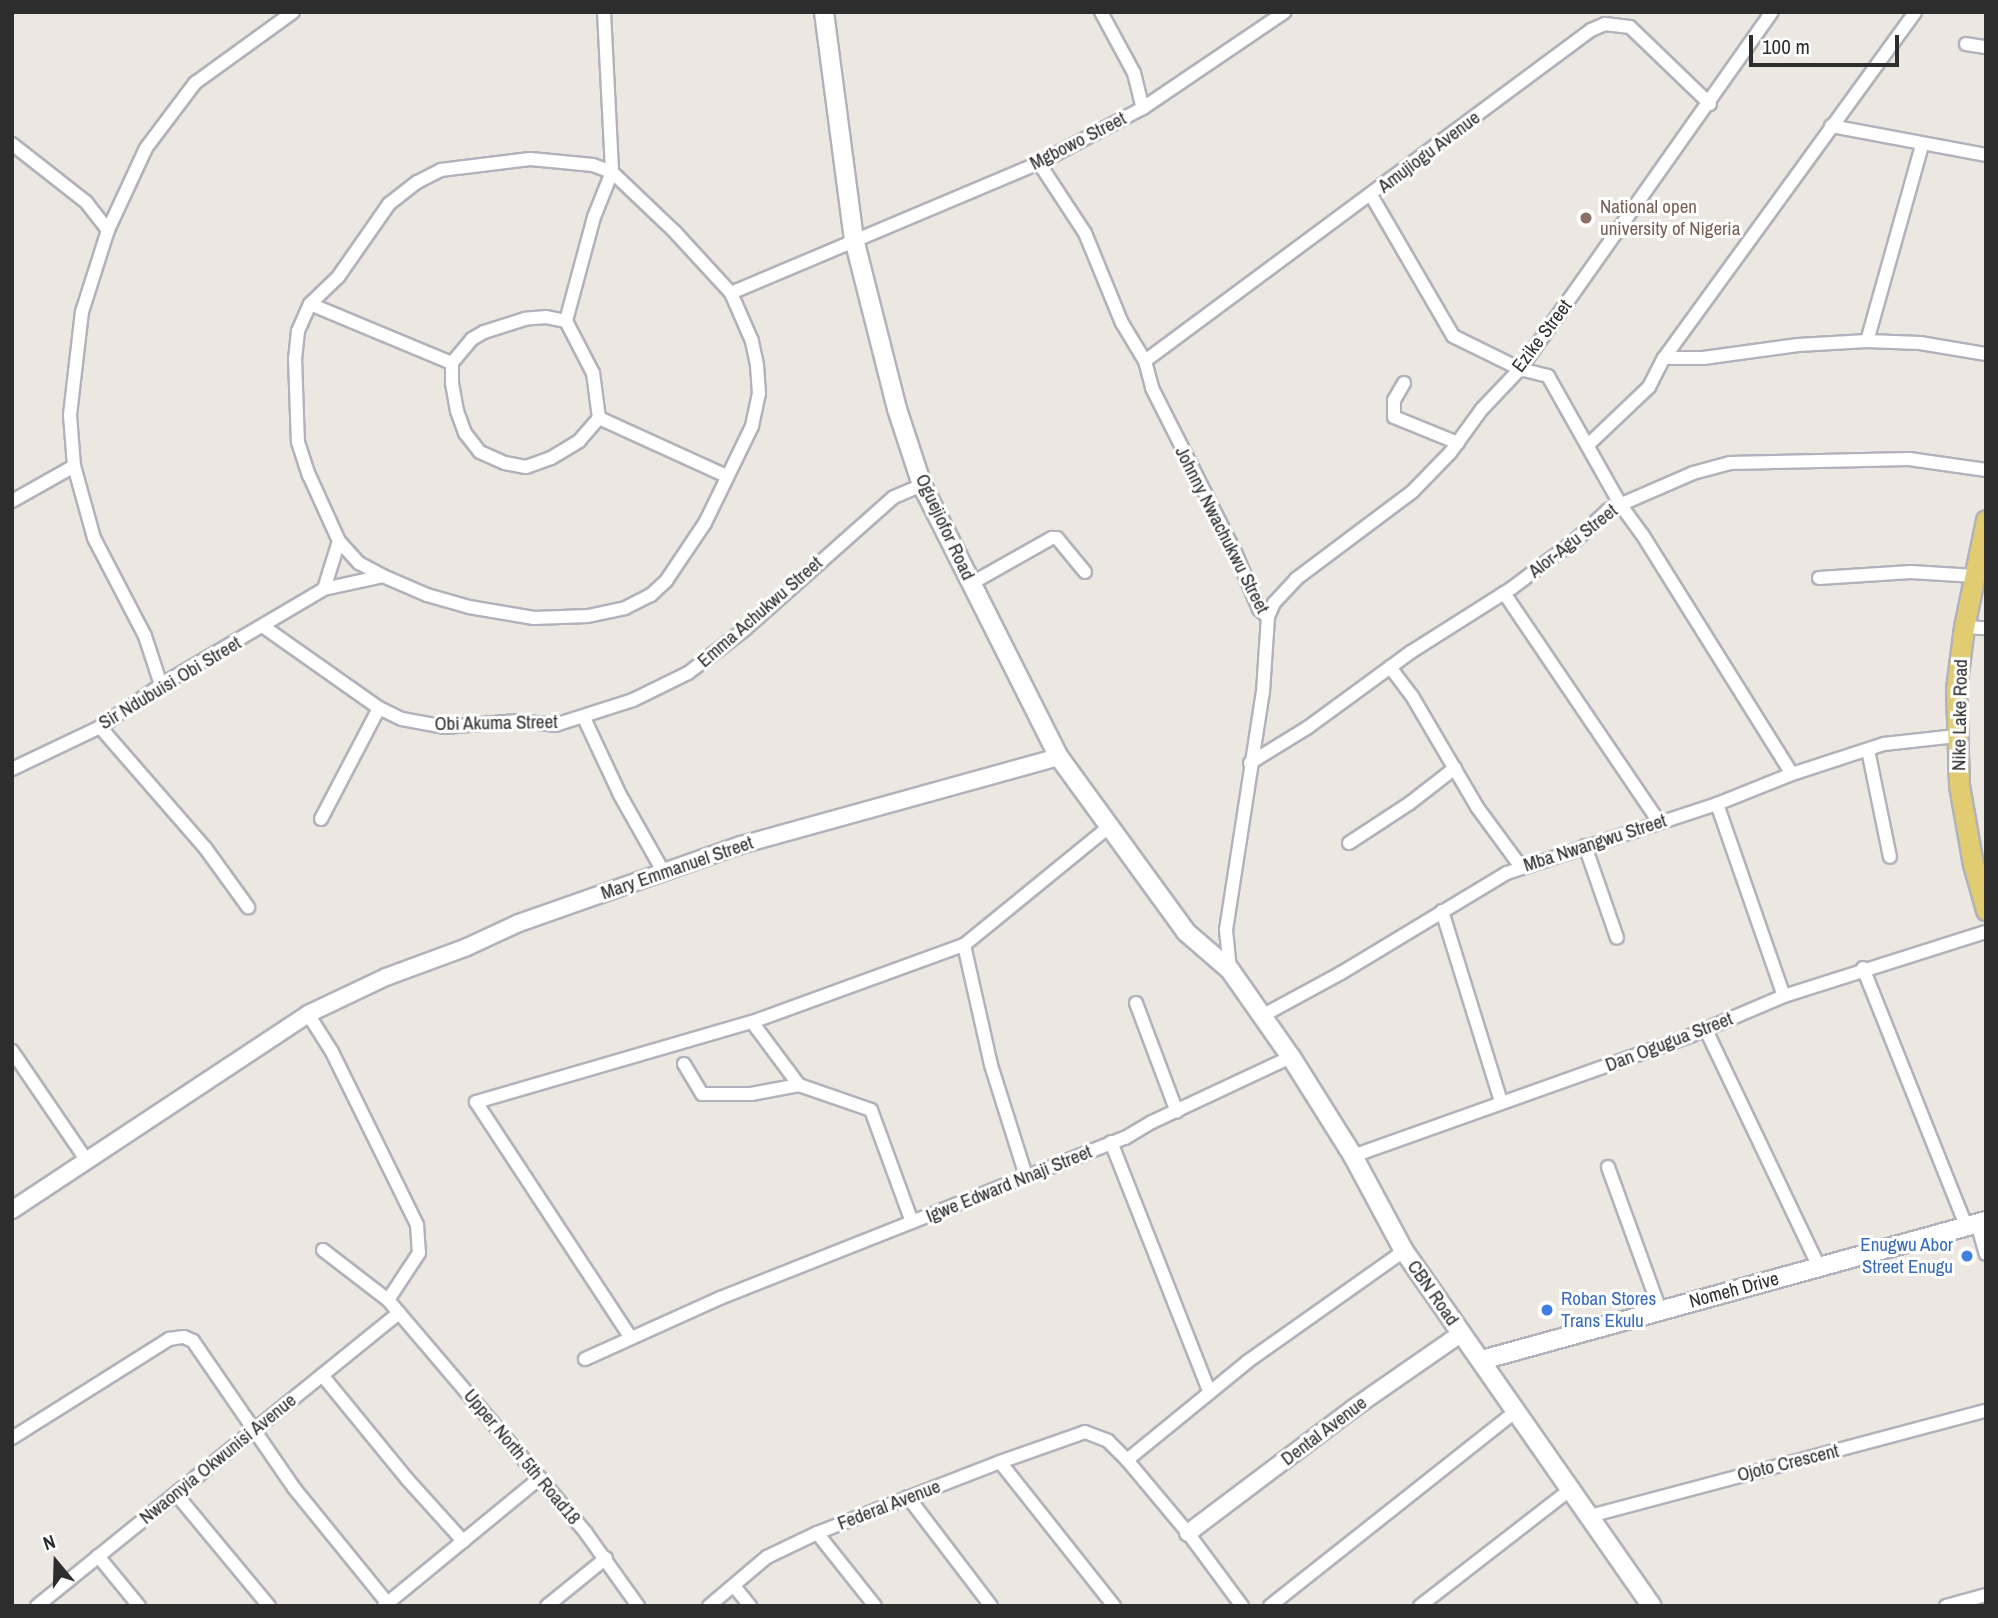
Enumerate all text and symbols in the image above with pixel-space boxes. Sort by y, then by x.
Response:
scale bar [1753,21,1904,65]
text: 100 m [1762,32,1810,61]
street label: Amujiogu Avenue [1373,106,1485,198]
street label: Mgbowo Street [1026,107,1130,175]
place label: National open university of Nigeria [1600,196,1740,240]
marker: National open university of Nigeria [1578,210,1594,226]
street label: Ezike Street [1507,295,1577,377]
street label: Johnny Nwachukwu Street [1170,443,1274,617]
street label: Oguejiofor Road [911,470,979,584]
street label: Alor-Agu Street [1524,499,1622,583]
street label: Emma Achukwu Street [693,551,827,673]
street label: Sir Ndubuisi Obi Street [95,632,245,734]
street label: Nike Lake Road [1948,659,1972,771]
street label: Obi Akuma Street [434,711,558,735]
street label: Mba Nwangwu Street [1521,809,1669,877]
street label: Mary Emmanuel Street [598,831,756,905]
street label: Dan Ogugua Street [1602,1007,1736,1077]
street label: Igwe Edward Nnaji Street [923,1140,1095,1228]
place label: Enugwu Abor Street Enugu [1859,1234,1953,1278]
marker: Enugwu Abor Street Enugu [1959,1248,1975,1264]
street label: CBN Road [1402,1256,1464,1330]
street label: Nomeh Drive [1687,1267,1781,1313]
place label: Roban Stores Trans Ekulu [1561,1288,1656,1332]
marker: Roban Stores Trans Ekulu [1539,1302,1555,1318]
street label: Upper North 5th Road18 [459,1385,585,1529]
street label: Nwaonyia Okwunisi Avenue [135,1389,301,1529]
street label: Dental Avenue [1276,1391,1372,1471]
street label: Ojoto Crescent [1735,1439,1841,1487]
street label: Federal Avenue [834,1475,944,1535]
north arrow [21,1527,91,1597]
text: N [40,1528,59,1556]

